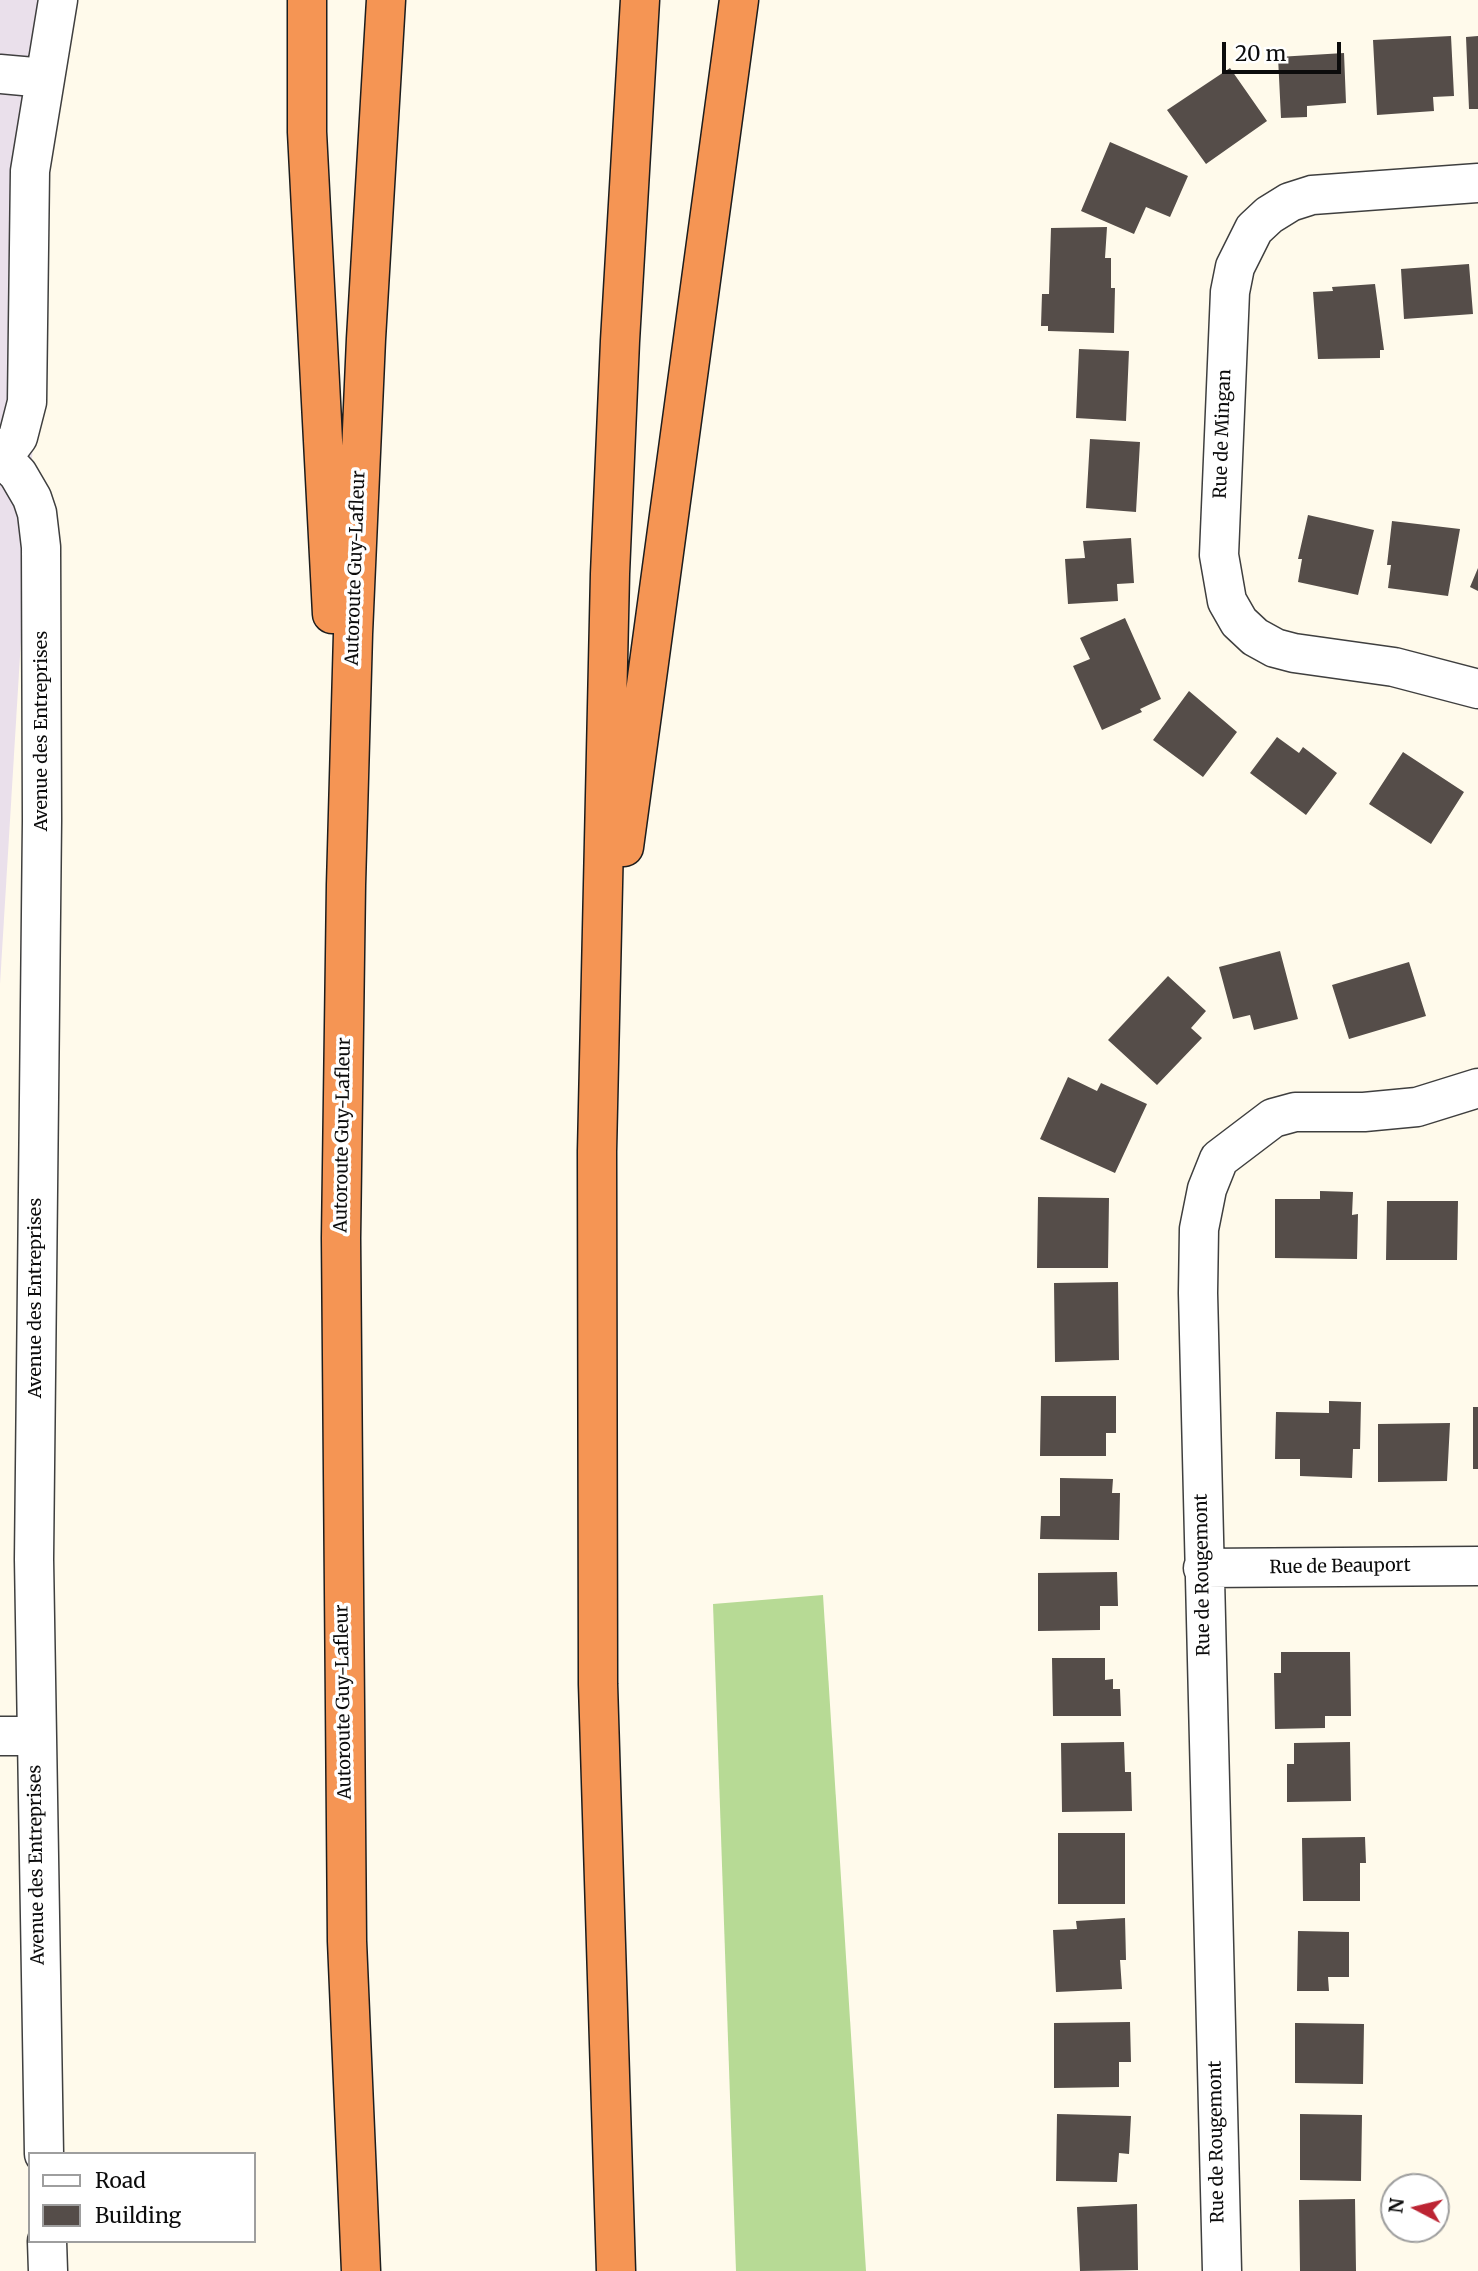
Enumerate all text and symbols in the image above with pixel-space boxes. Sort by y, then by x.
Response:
scale bar [1226,28,1345,72]
text: 20 m [1235,40,1286,67]
street label: Rue de Mingan [1210,369,1236,499]
street label: Autoroute Guy-Lafleur [342,470,370,666]
street label: Avenue des Entreprises [31,631,53,831]
street label: Autoroute Guy-Lafleur [330,1037,356,1233]
street label: Avenue des Entreprises [25,1198,47,1398]
street label: Rue de Rougemont [1191,1493,1215,1657]
street label: Rue de Beauport [1269,1555,1411,1579]
street label: Autoroute Guy-Lafleur [331,1604,357,1800]
street label: Avenue des Entreprises [24,1765,50,1965]
street label: Rue de Rougemont [1205,2060,1229,2224]
legend [28,2152,256,2243]
text: Road [95,2167,146,2194]
north arrow [1380,2173,1450,2243]
text: N [1383,2197,1409,2215]
text: Building [95,2202,181,2229]

